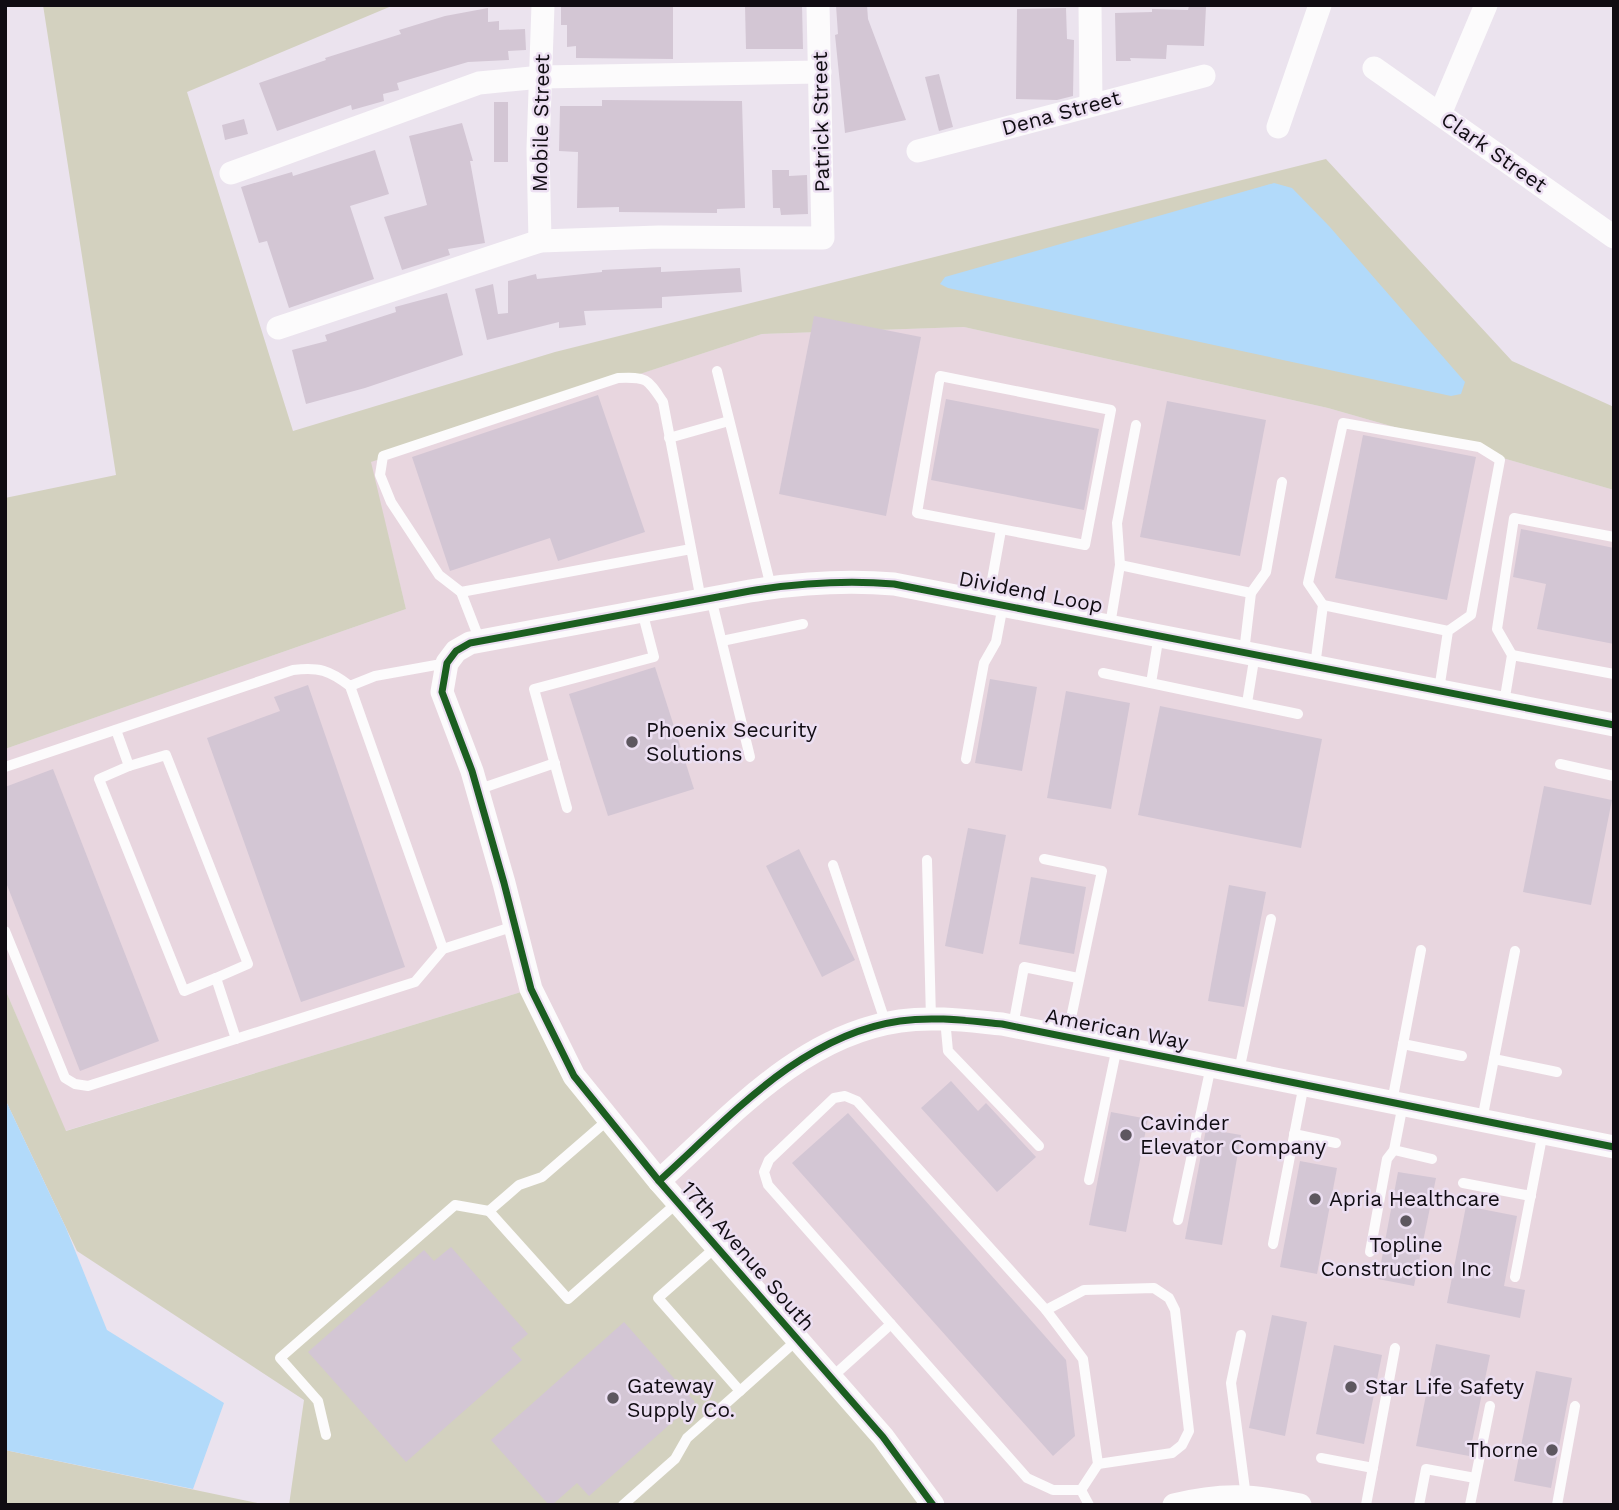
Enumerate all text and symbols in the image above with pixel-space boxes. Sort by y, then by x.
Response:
street label: Patrick Street [807,51,834,193]
street label: Mobile Street [527,54,554,192]
street label: Dena Street [999,85,1123,140]
street label: Clark Street [1437,106,1552,197]
street label: Dividend Loop [957,565,1105,618]
place label: Phoenix Security Solutions [646,717,817,766]
marker: Phoenix Security Solutions [624,734,640,750]
street label: American Way [1044,1002,1191,1055]
place label: Cavinder Elevator Company [1140,1110,1326,1159]
marker: Cavinder Elevator Company [1118,1127,1134,1143]
street label: 17th Avenue South [677,1176,820,1336]
place label: Apria Healthcare [1329,1186,1500,1211]
marker: Apria Healthcare [1307,1191,1323,1207]
marker: Topline Construction Inc [1398,1213,1414,1229]
place label: Topline Construction Inc [1320,1232,1492,1281]
place label: Gateway Supply Co. [627,1373,735,1422]
place label: Star Life Safety [1365,1374,1524,1399]
marker: Star Life Safety [1343,1379,1359,1395]
marker: Gateway Supply Co. [605,1390,621,1406]
place label: Thorne [1466,1437,1538,1462]
marker: Thorne [1544,1442,1560,1458]

